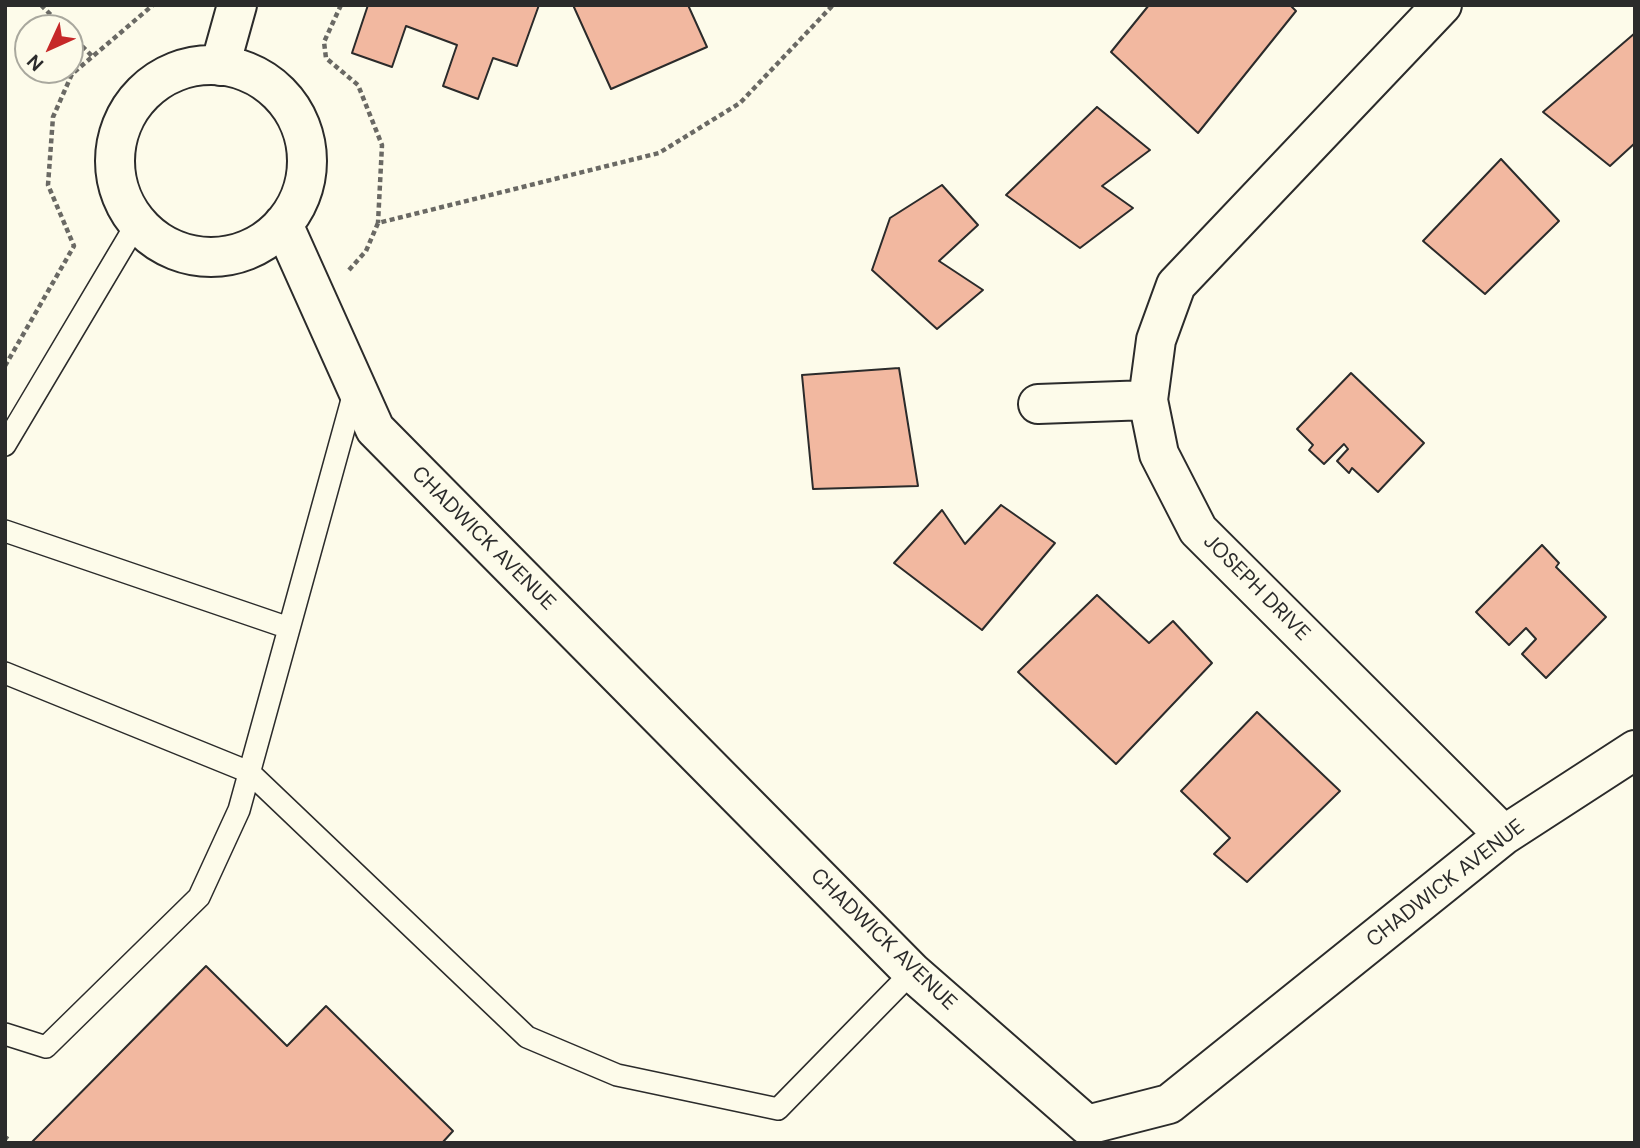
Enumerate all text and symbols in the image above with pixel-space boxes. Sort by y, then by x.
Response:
north arrow [14,14,84,84]
text: N [21,49,49,77]
street label: CHADWICK AVENUE [406,462,560,616]
street label: JOSEPH DRIVE [1197,529,1315,647]
street label: CHADWICK AVENUE [1362,815,1530,953]
street label: CHADWICK AVENUE [805,864,961,1016]

